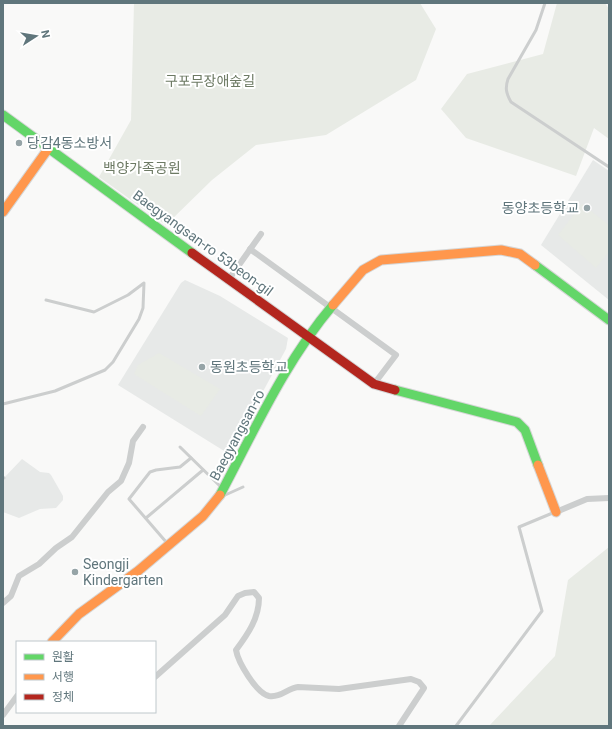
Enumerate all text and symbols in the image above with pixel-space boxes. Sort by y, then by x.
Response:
north arrow [16,16,56,56]
text: N [38,29,53,39]
park label: 구포무장애숲길 [165,73,255,89]
place label: 당감4동소방서 [27,135,112,151]
marker: 당감4동소방서 [14,138,24,148]
park label: 백양가족공원 [103,160,181,176]
street label: Baegyangsan-ro 53beon-gil [130,187,276,299]
place label: 동양초등학교 [502,200,579,216]
marker: 동양초등학교 [582,203,592,213]
place label: 동원초등학교 [210,359,287,375]
marker: 동원초등학교 [197,362,207,372]
street label: Baegyangsan-ro [206,387,268,483]
place label: Seongji Kindergarten [83,556,163,588]
marker: Seongji Kindergarten [70,567,80,577]
legend [16,641,156,713]
text: 원활 [52,650,74,664]
text: 서행 [52,670,74,684]
text: 정체 [52,690,74,704]

